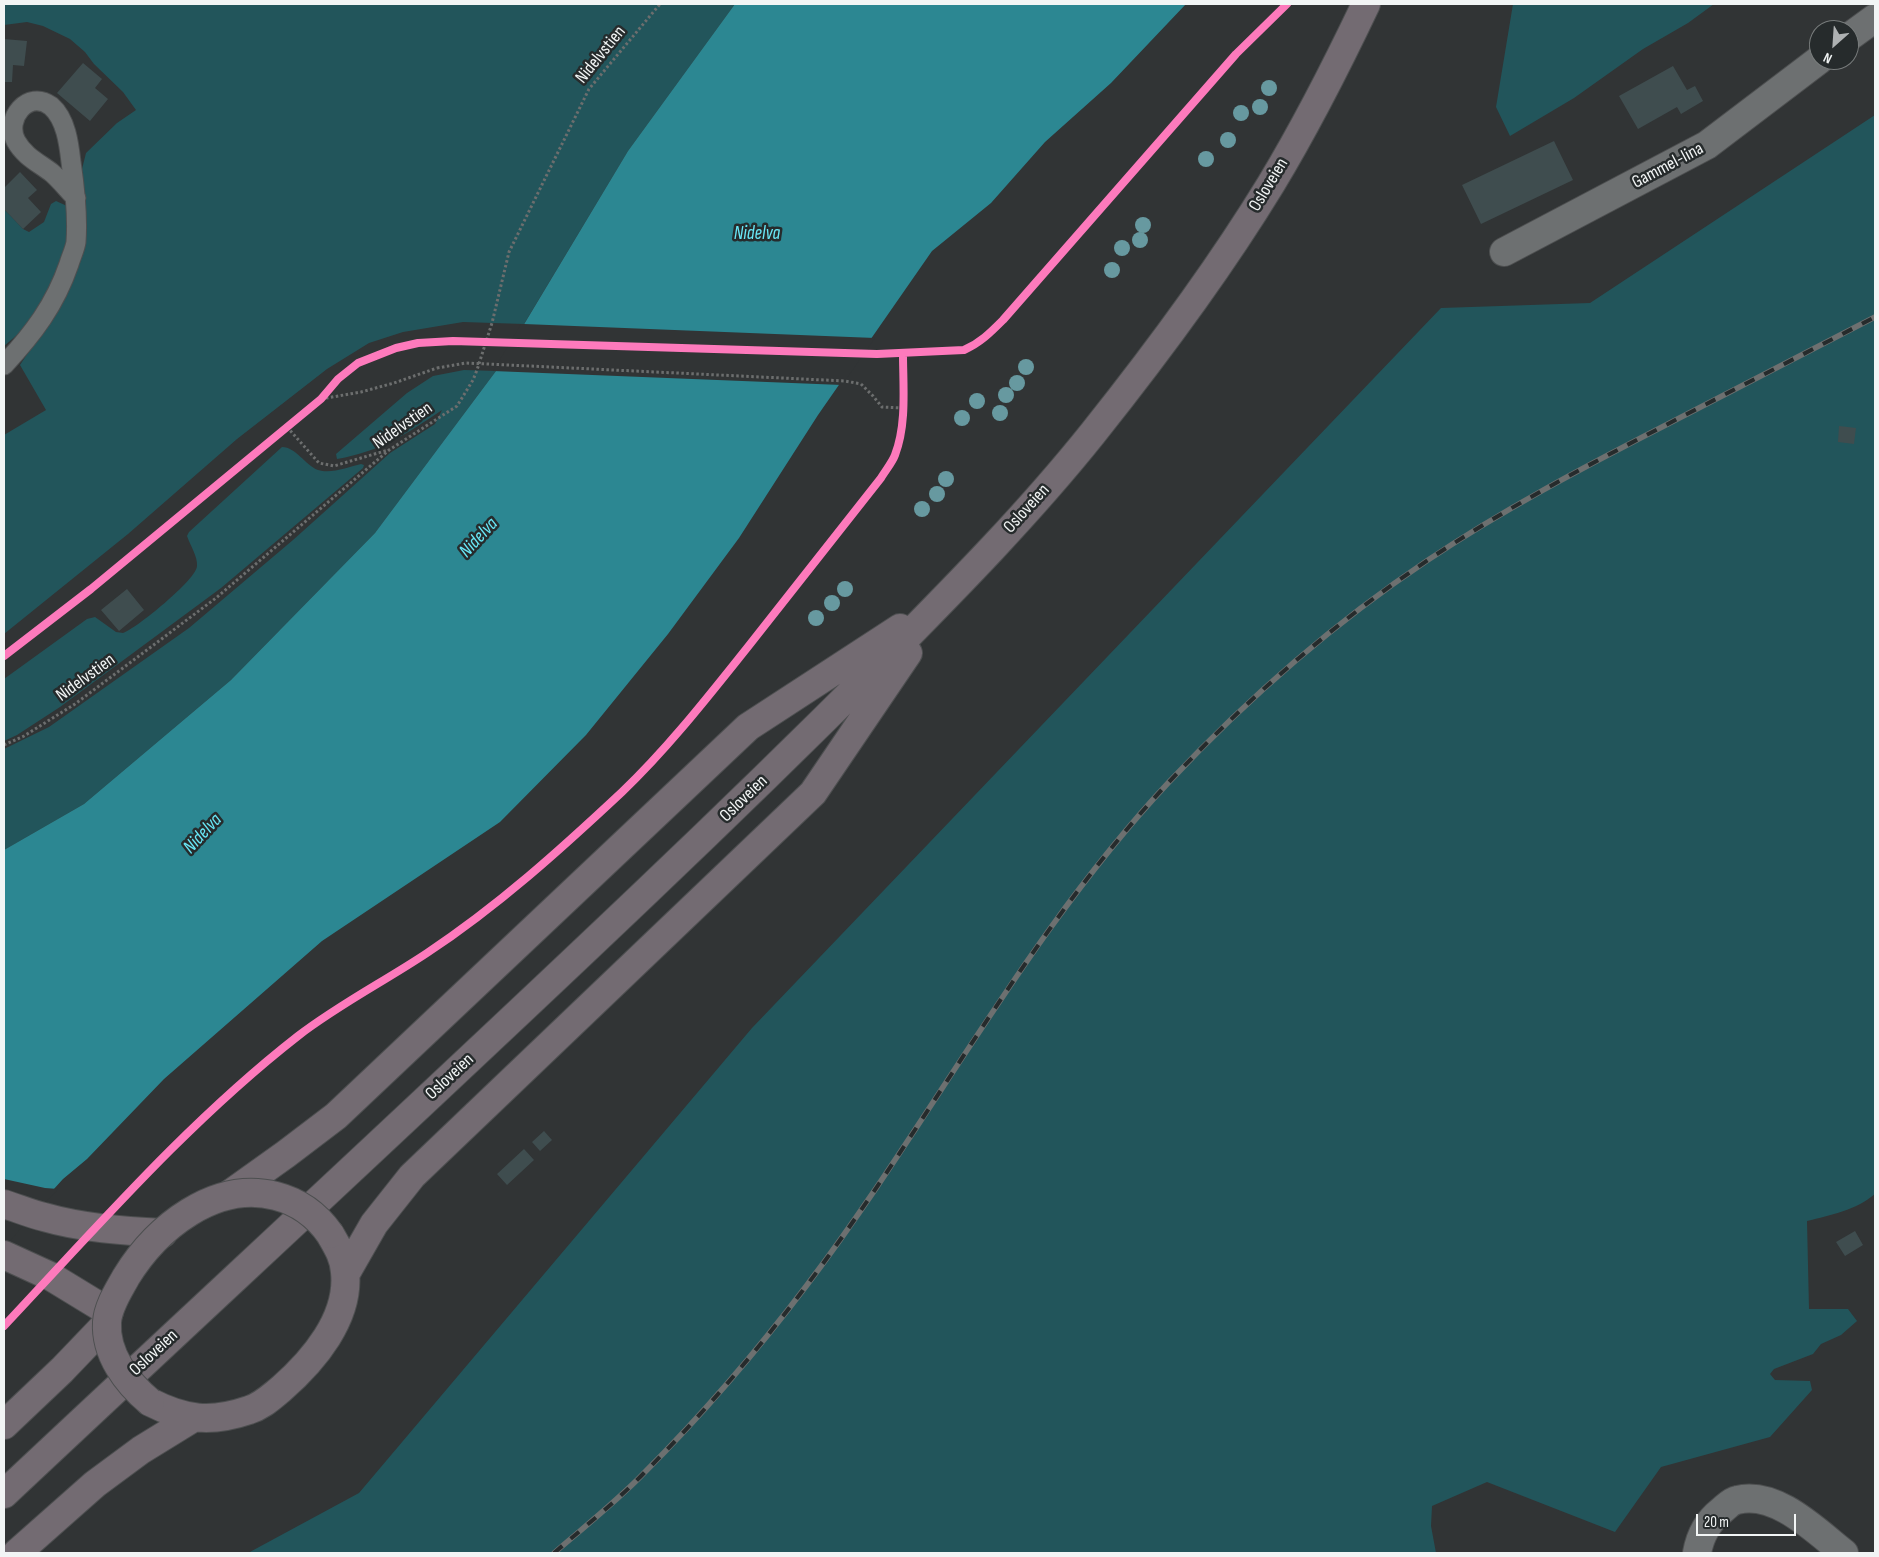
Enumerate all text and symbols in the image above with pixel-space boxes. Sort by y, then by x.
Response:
north arrow [1809,20,1859,70]
street label: Nidelvstien [571,22,631,88]
text: N [1821,49,1835,67]
street label: Gammel-lina [1629,138,1707,194]
street label: Osloveien [1245,154,1293,216]
water label: Nidelva [734,223,780,245]
street label: Nidelvstien [369,398,437,454]
street label: Osloveien [999,480,1055,538]
water label: Nidelva [455,513,503,563]
street label: Nidelvstien [52,649,120,707]
street label: Osloveien [716,771,772,827]
water label: Nidelva [179,809,227,859]
street label: Osloveien [421,1049,479,1105]
street label: Osloveien [125,1325,183,1381]
scale bar [1699,1504,1799,1536]
text: 20 m [1704,1513,1729,1532]

